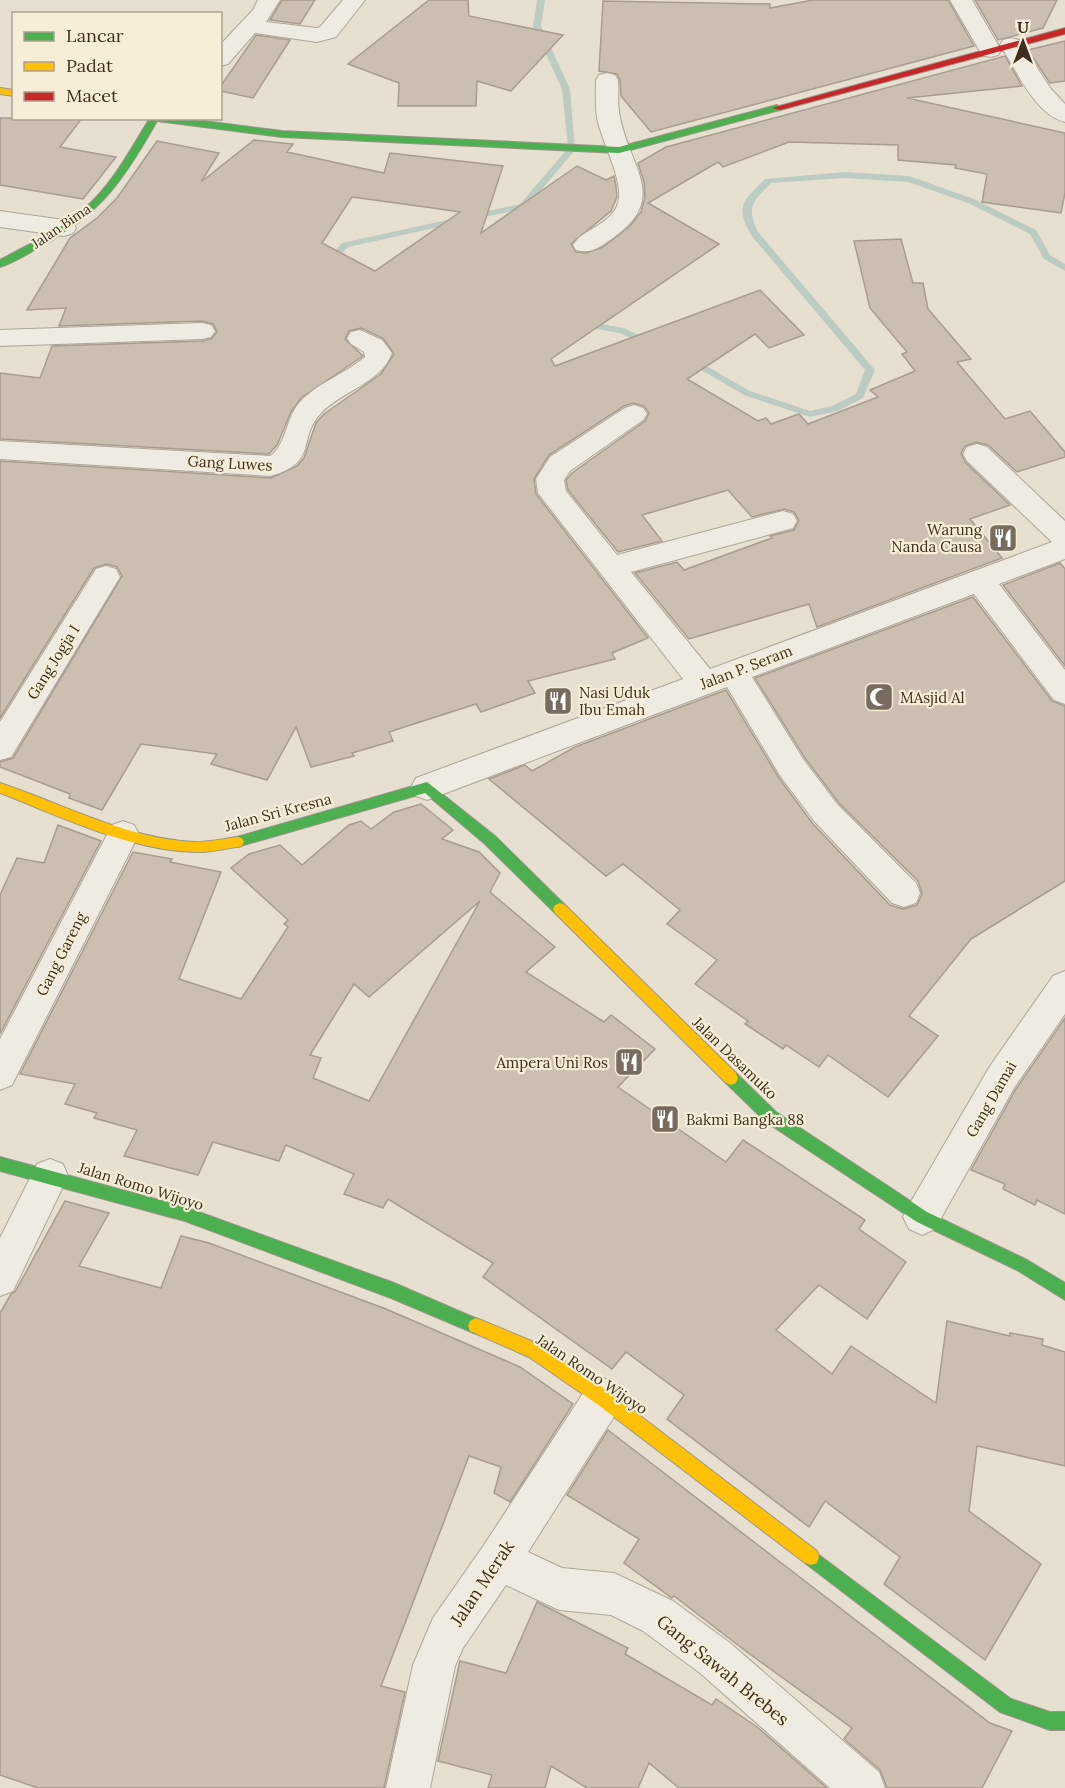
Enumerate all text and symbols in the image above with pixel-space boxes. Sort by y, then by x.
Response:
legend [12,12,222,120]
north arrow [993,12,1053,72]
text: U [1017,17,1029,37]
text: Lancar [66,24,124,47]
text: Padat [66,54,113,77]
text: Macet [66,84,118,107]
street label: Jalan Bima [27,200,94,253]
street label: Gang Luwes [187,451,273,475]
place label: Warung Nanda Causa [891,520,983,556]
restaurant icon: Warung Nanda Causa [987,522,1019,554]
street label: Gang Jogja I [23,621,83,703]
street label: Jalan P. Seram [696,641,795,694]
mosque icon: MAsjid Al [863,681,895,713]
place label: Nasi Uduk Ibu Emah [579,683,650,719]
restaurant icon: Nasi Uduk Ibu Emah [542,685,574,717]
place label: MAsjid Al [900,688,965,707]
street label: Jalan Sri Kresna [222,789,334,836]
street label: Gang Gareng [32,908,91,999]
street label: Jalan Dasamuko [688,1012,782,1103]
restaurant icon: Ampera Uni Ros [613,1046,645,1078]
place label: Ampera Uni Ros [495,1053,608,1072]
street label: Gang Damai [962,1058,1020,1140]
restaurant icon: Bakmi Bangka 88 [649,1103,681,1135]
place label: Bakmi Bangka 88 [686,1110,804,1129]
street label: Jalan Romo Wijoyo [75,1158,206,1214]
street label: Jalan Romo Wijoyo [532,1329,651,1418]
street label: Jalan Merak [444,1536,519,1631]
street label: Gang Sawah Brebes [652,1609,794,1731]

